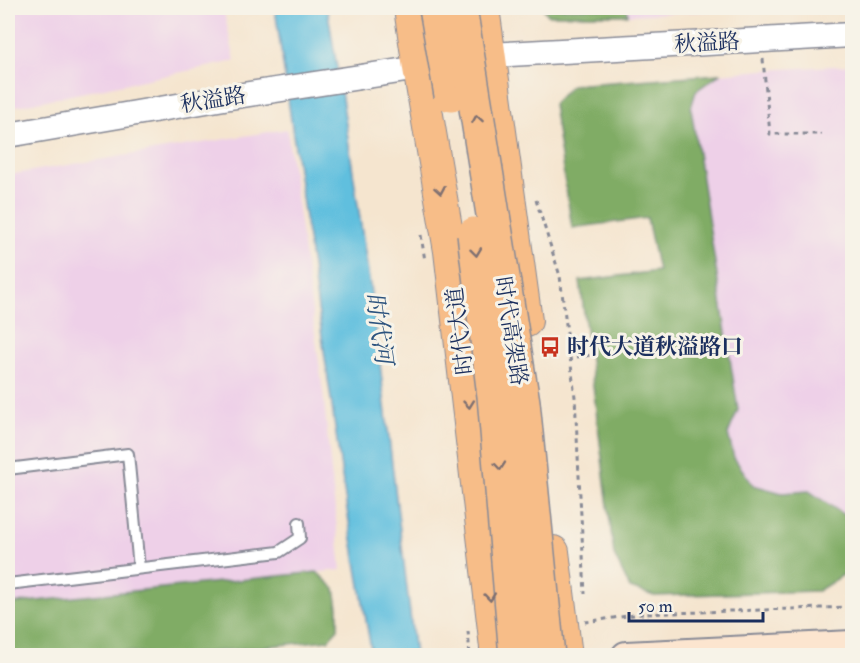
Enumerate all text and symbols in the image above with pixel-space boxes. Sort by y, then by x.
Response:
street label: 秋溢路 [673,27,741,59]
street label: 秋溢路 [178,81,248,119]
one-way arrow [472,114,484,124]
one-way arrow [433,185,445,194]
one-way arrow [470,247,482,256]
street label: 时代高架路 [489,274,533,388]
street label: 时代大道 [441,286,479,376]
water label: 时代河 [359,290,400,370]
place label: 时代大道秋溢路口 [567,333,743,361]
bus stop icon: 时代大道秋溢路口 [538,335,562,359]
one-way arrow [462,399,474,408]
one-way arrow [493,462,506,471]
scale bar [629,585,762,623]
one-way arrow [484,593,496,602]
text: 50 m [638,595,673,618]

